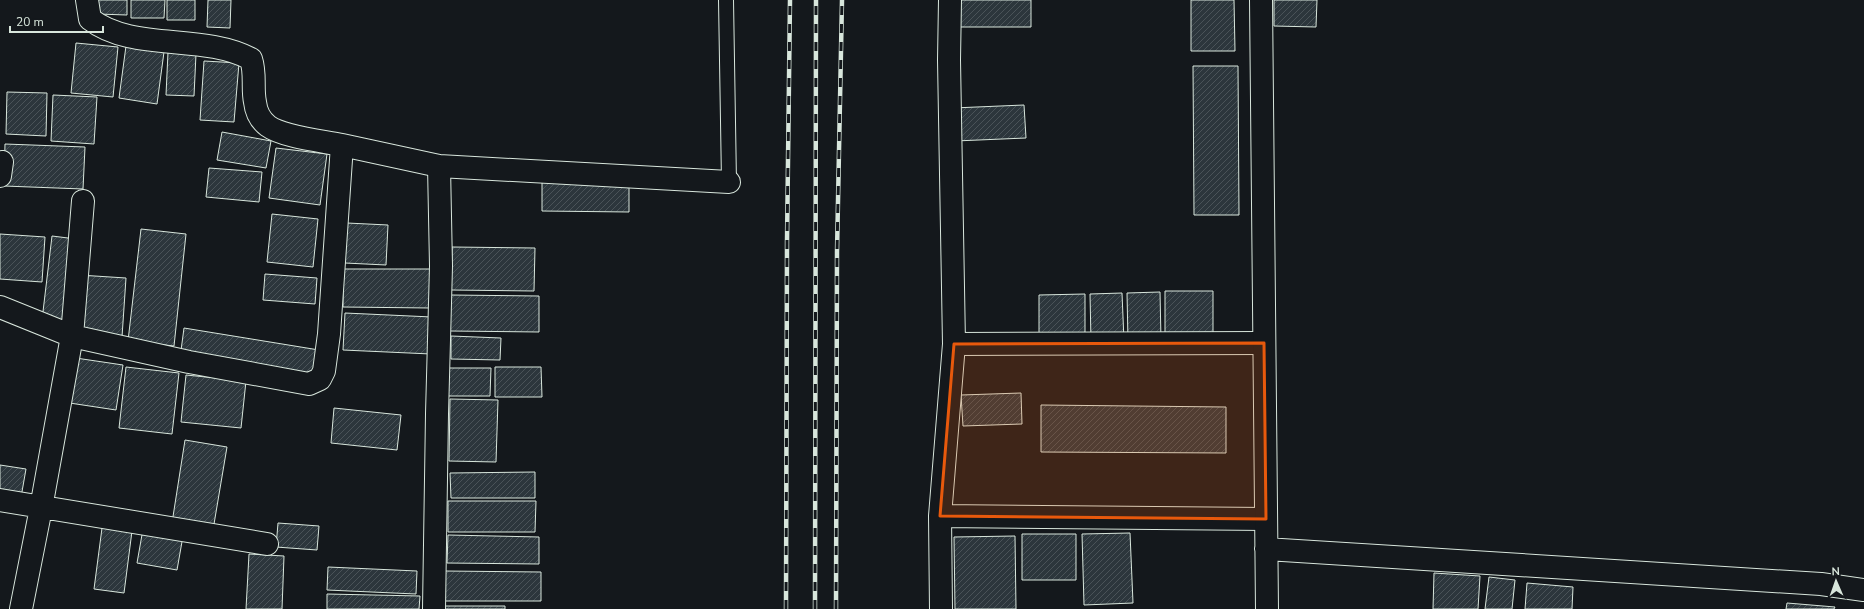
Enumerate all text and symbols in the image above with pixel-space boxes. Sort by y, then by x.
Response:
scale bar [10,8,103,34]
text: 20 m [16,14,44,30]
north arrow [1816,561,1856,601]
text: N [1831,564,1840,579]

